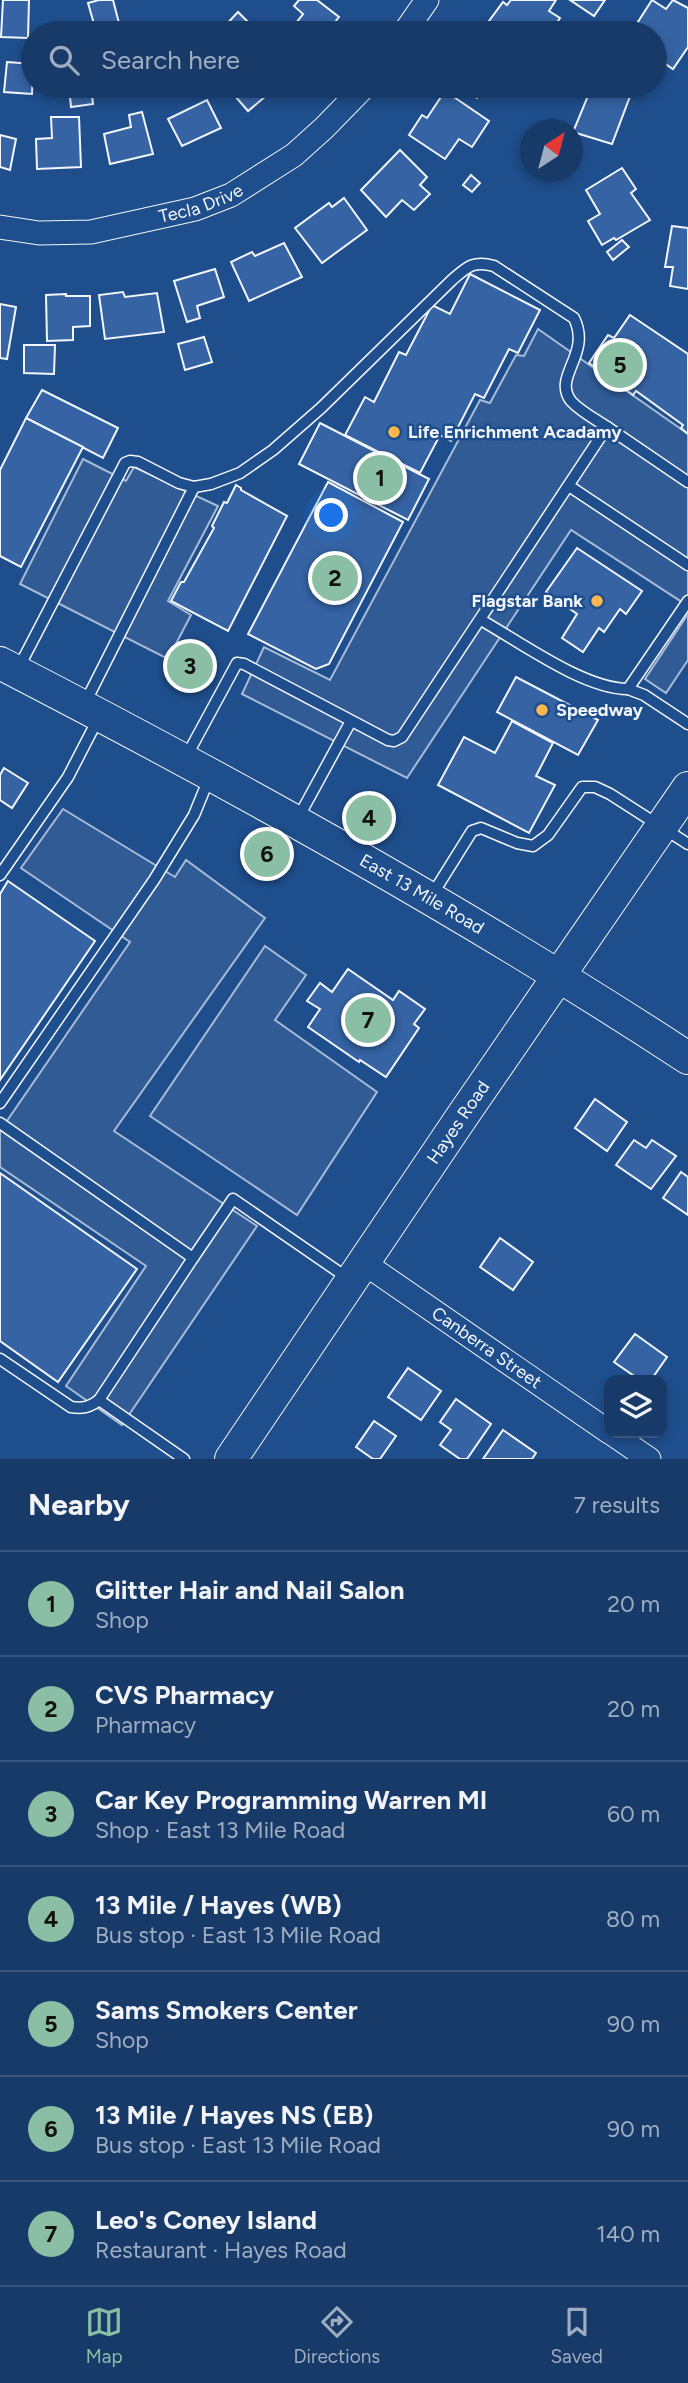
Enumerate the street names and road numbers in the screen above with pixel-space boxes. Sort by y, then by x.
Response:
street label: Tecla Drive [157,179,247,228]
street label: East 13 Mile Road [356,849,488,939]
street label: Hayes Road [422,1077,494,1168]
street label: Canberra Street [427,1302,546,1393]

